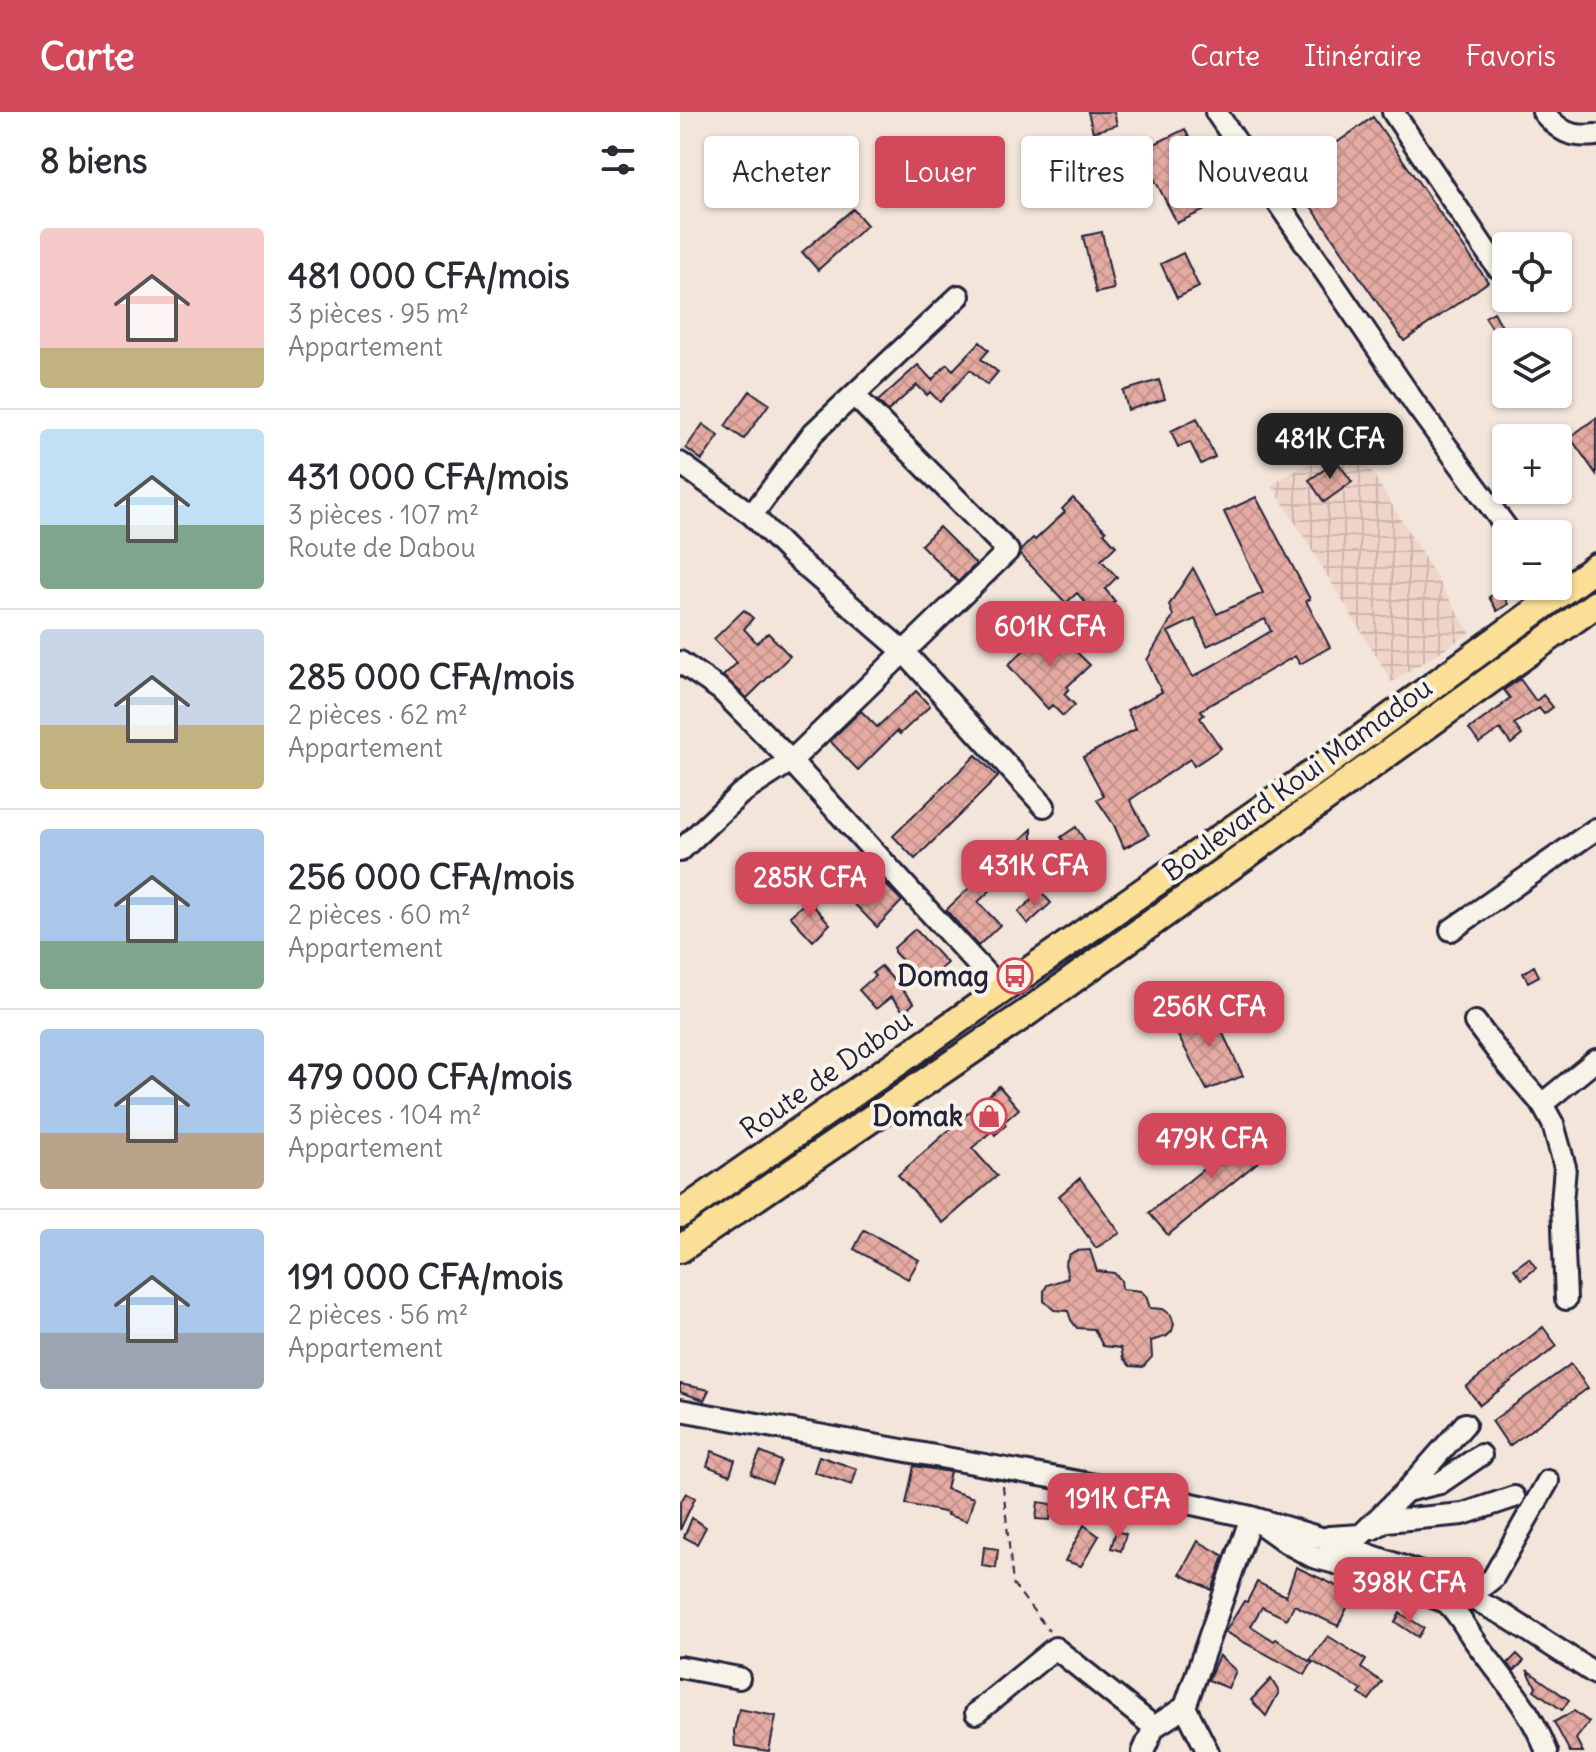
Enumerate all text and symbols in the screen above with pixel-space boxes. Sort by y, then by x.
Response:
text: Carte [40,33,135,80]
text: Carte [1190,38,1260,74]
text: Itinéraire [1304,38,1422,74]
text: Favoris [1466,38,1556,74]
chip: Acheter [704,136,859,208]
chip: Louer [875,136,1005,208]
chip: Filtres [1021,136,1153,208]
chip: Nouveau [1169,136,1337,208]
icon: filters [596,138,640,182]
text: 8 biens [40,139,148,182]
map controls [1492,232,1572,600]
button: locate [1492,232,1572,312]
text: 481 000 CFA/mois [288,254,570,297]
icon: home [104,260,200,356]
text: 3 pièces · 95 m² [288,297,469,330]
button: layers [1492,328,1572,408]
text: Appartement [288,330,443,363]
pin: 481K CFA [1247,413,1413,481]
text: 481K CFA [1275,422,1385,455]
button: + [1492,424,1572,504]
text: 431 000 CFA/mois [288,455,569,498]
icon: home [104,461,200,557]
text: 3 pièces · 107 m² [288,498,479,531]
button: − [1492,520,1572,600]
text: Route de Dabou [288,531,476,564]
pin: 601K CFA [967,601,1133,669]
text: 601K CFA [994,610,1106,643]
text: 285 000 CFA/mois [288,655,575,698]
icon: home [104,661,200,757]
street label: Boulevard Koui Mamadou [1155,669,1439,889]
text: 2 pièces · 62 m² [288,698,468,731]
text: Appartement [288,731,443,764]
pin: 431K CFA [951,840,1117,908]
text: 431K CFA [979,849,1089,882]
pin: 285K CFA [727,852,893,920]
text: 256 000 CFA/mois [288,855,575,898]
icon: home [104,861,200,957]
text: 285K CFA [753,861,867,894]
text: 2 pièces · 60 m² [288,898,471,931]
text: Appartement [288,931,443,964]
bus stop icon: Domag [996,957,1034,995]
place label: Domag [897,958,989,994]
pin: 256K CFA [1126,981,1292,1049]
text: 256K CFA [1152,990,1266,1023]
street label: Route de Dabou [733,1001,919,1147]
text: 479 000 CFA/mois [288,1055,572,1098]
icon: home [104,1061,200,1157]
shop icon: Domak [970,1097,1008,1135]
text: 3 pièces · 104 m² [288,1098,482,1131]
place label: Domak [873,1098,963,1134]
pin: 479K CFA [1129,1113,1295,1181]
text: 479K CFA [1156,1122,1268,1155]
text: Appartement [288,1131,443,1164]
text: 191 000 CFA/mois [288,1255,563,1298]
icon: home [104,1261,200,1357]
text: 2 pièces · 56 m² [288,1298,469,1331]
text: Appartement [288,1331,443,1364]
pin: 191K CFA [1035,1473,1201,1541]
text: 191K CFA [1065,1482,1171,1515]
pin: 398K CFA [1326,1557,1492,1625]
text: 398K CFA [1352,1566,1466,1599]

